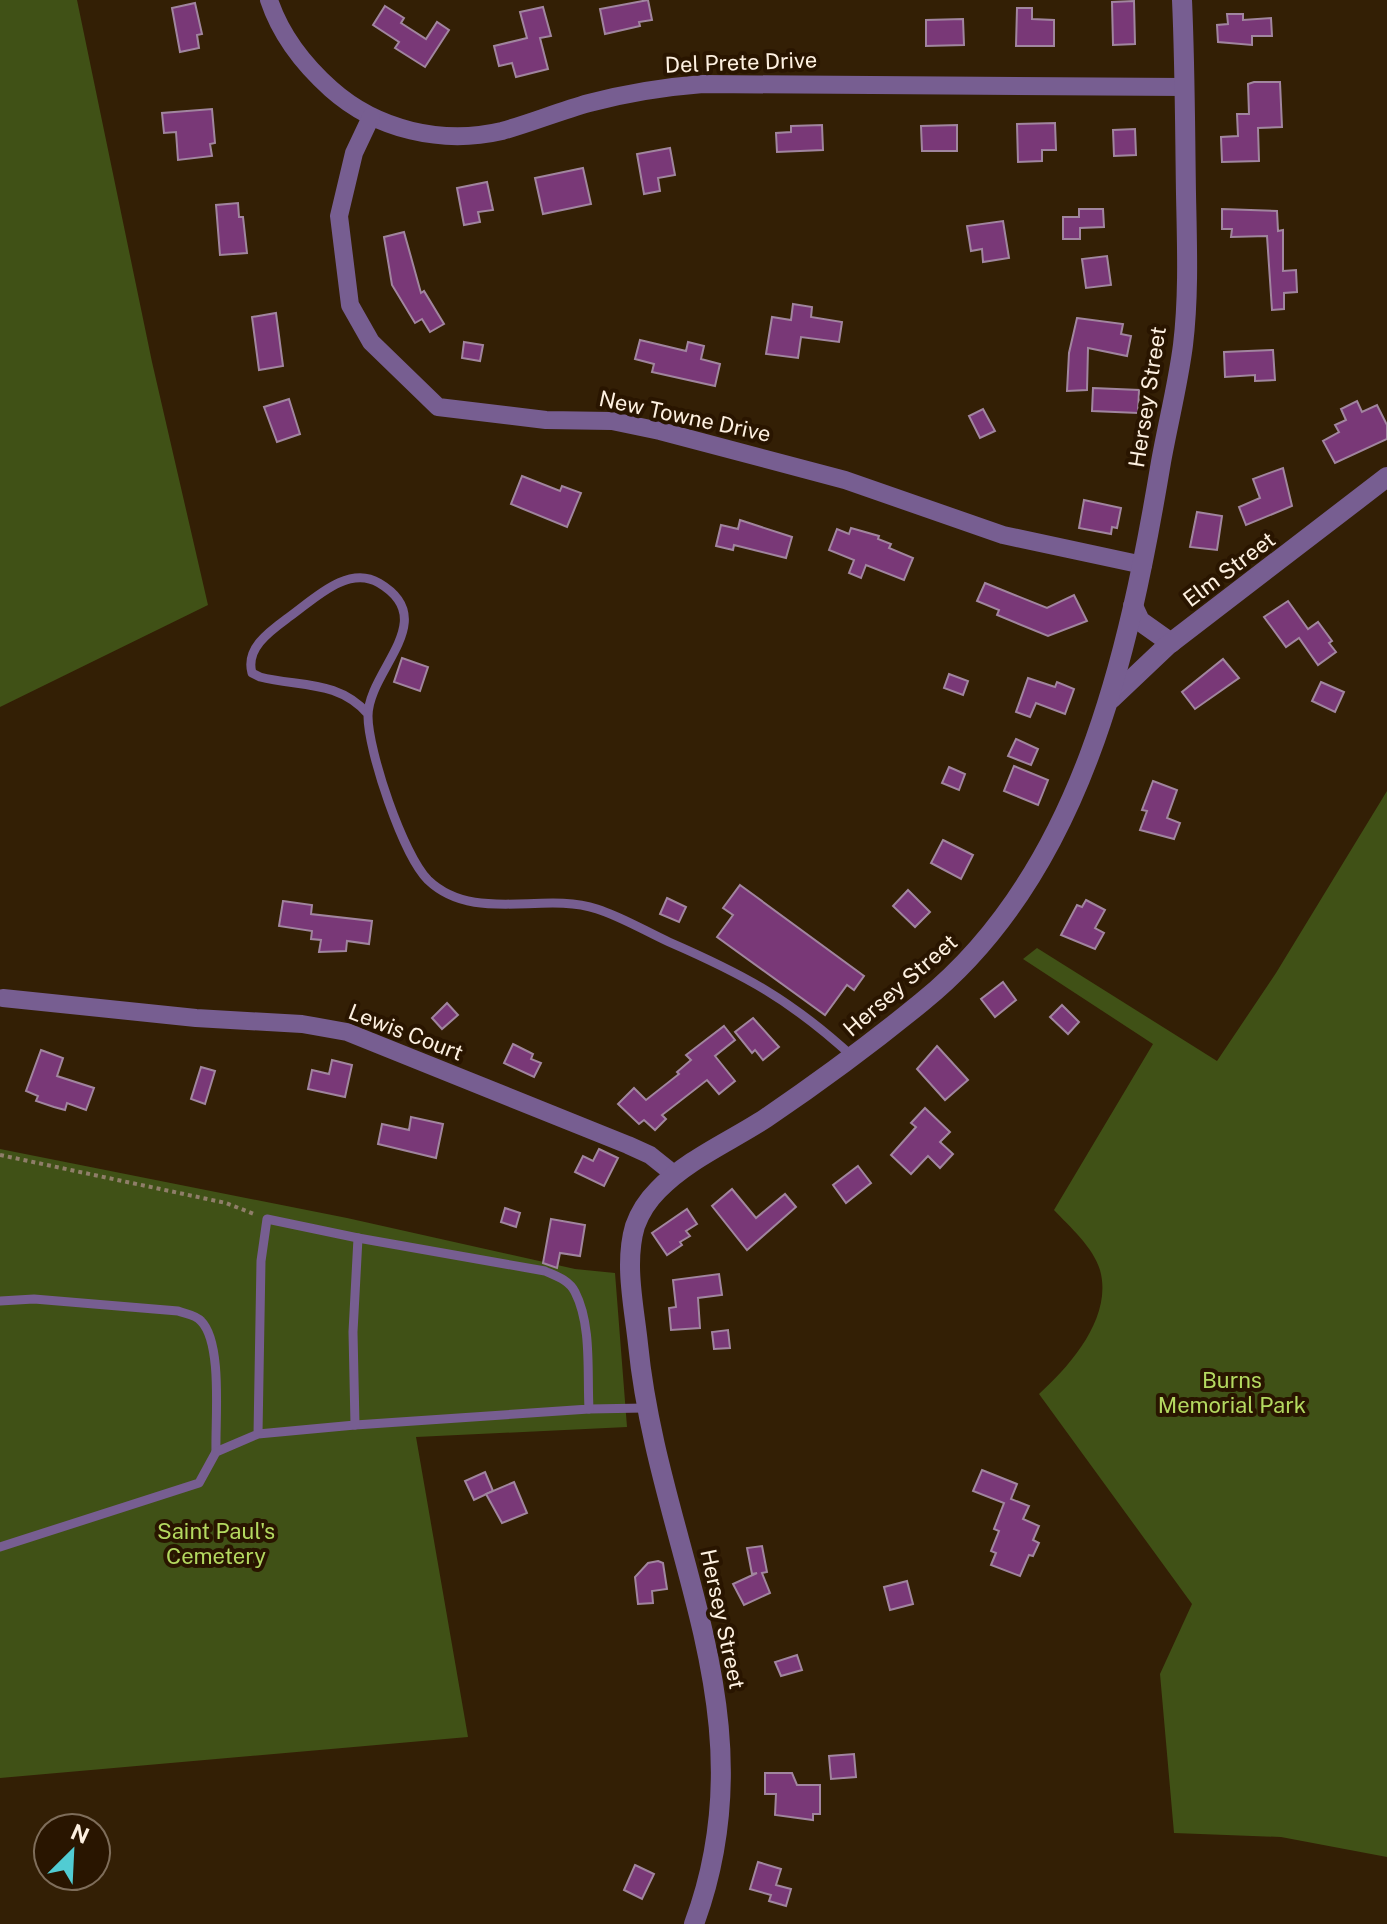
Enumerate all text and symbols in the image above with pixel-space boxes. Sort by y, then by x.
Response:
street label: Del Prete Drive [664,46,818,78]
street label: Hersey Street [1123,325,1171,469]
street label: New Towne Drive [597,385,773,447]
street label: Elm Street [1178,526,1280,612]
street label: Hersey Street [838,928,962,1042]
street label: Lewis Court [345,998,467,1066]
park label: Burns Memorial Park [1158,1367,1306,1418]
park label: Saint Paul's Cemetery [157,1518,275,1569]
street label: Hersey Street [695,1547,751,1691]
north arrow [32,1812,112,1892]
text: N [67,1818,93,1849]

